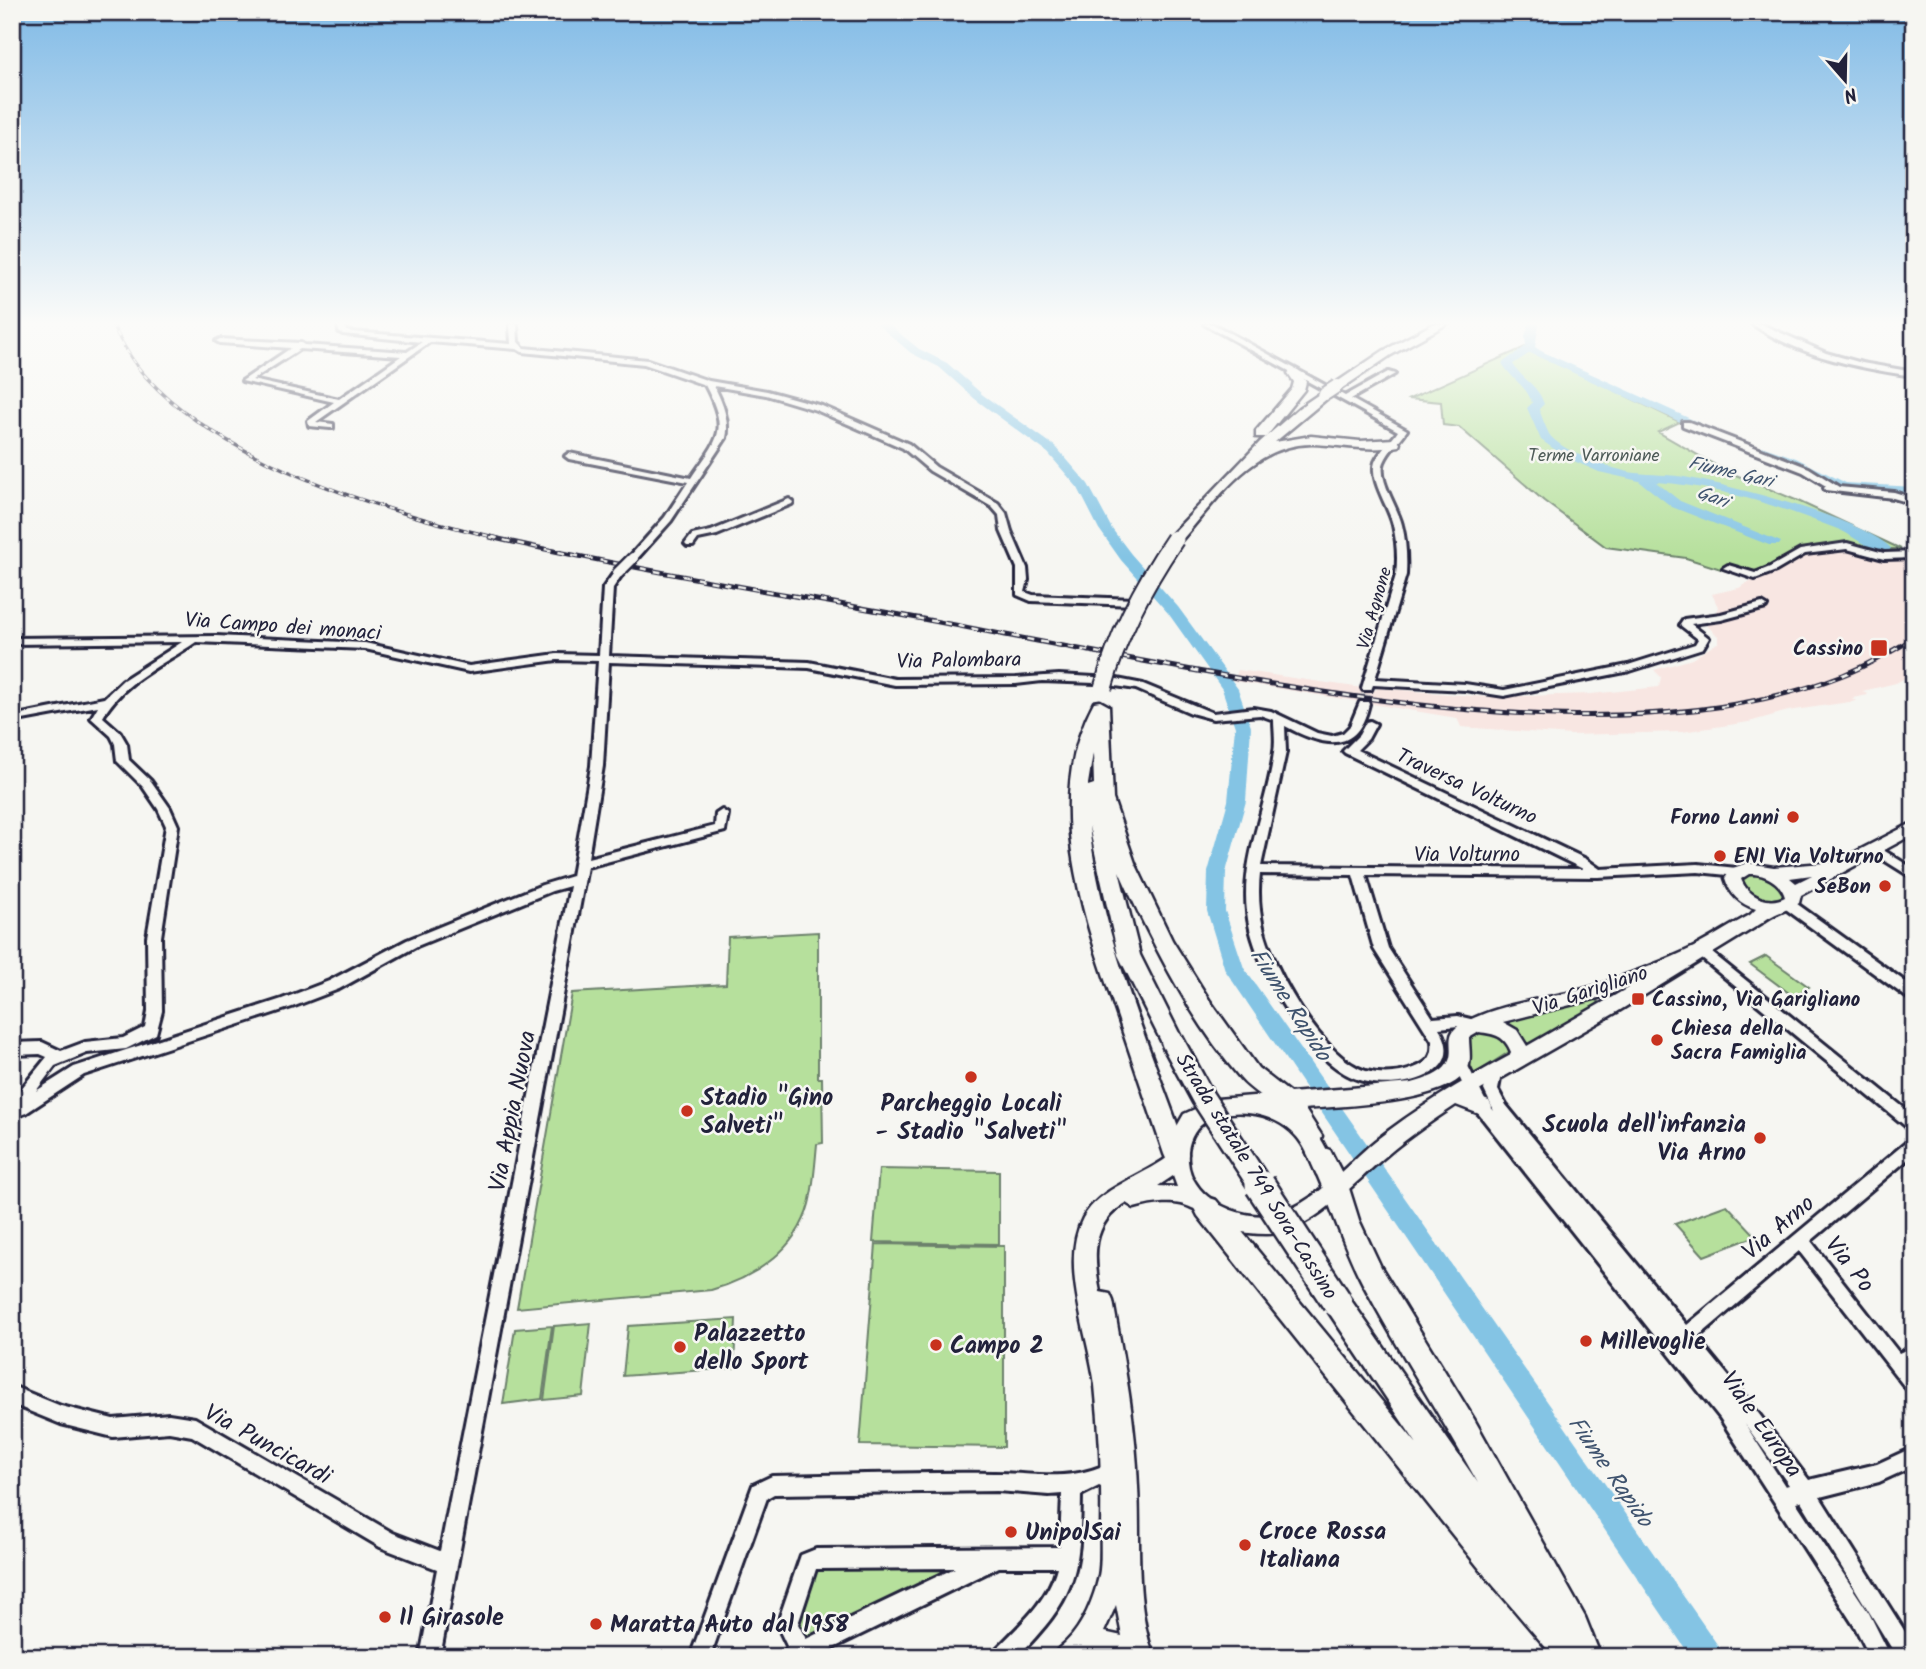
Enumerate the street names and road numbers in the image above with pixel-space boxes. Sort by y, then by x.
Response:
street label: Via Agnone [1350,564,1401,653]
street label: Via Campo dei monaci [184,604,383,651]
street label: Via Palombara [896,644,1022,679]
street label: Traversa Volturno [1390,740,1542,834]
street label: Via Volturno [1414,839,1520,872]
street label: Via Garigliano [1528,957,1653,1026]
street label: Via Appia Nuova [479,1027,548,1195]
street label: Strada statale 749 Sora-Cassino [1166,1047,1345,1307]
street label: Via Arno [1734,1186,1824,1271]
street label: Via Po [1814,1228,1884,1302]
street label: Viale Europa [1709,1363,1812,1486]
street label: Via Puncicardi [196,1394,339,1497]

